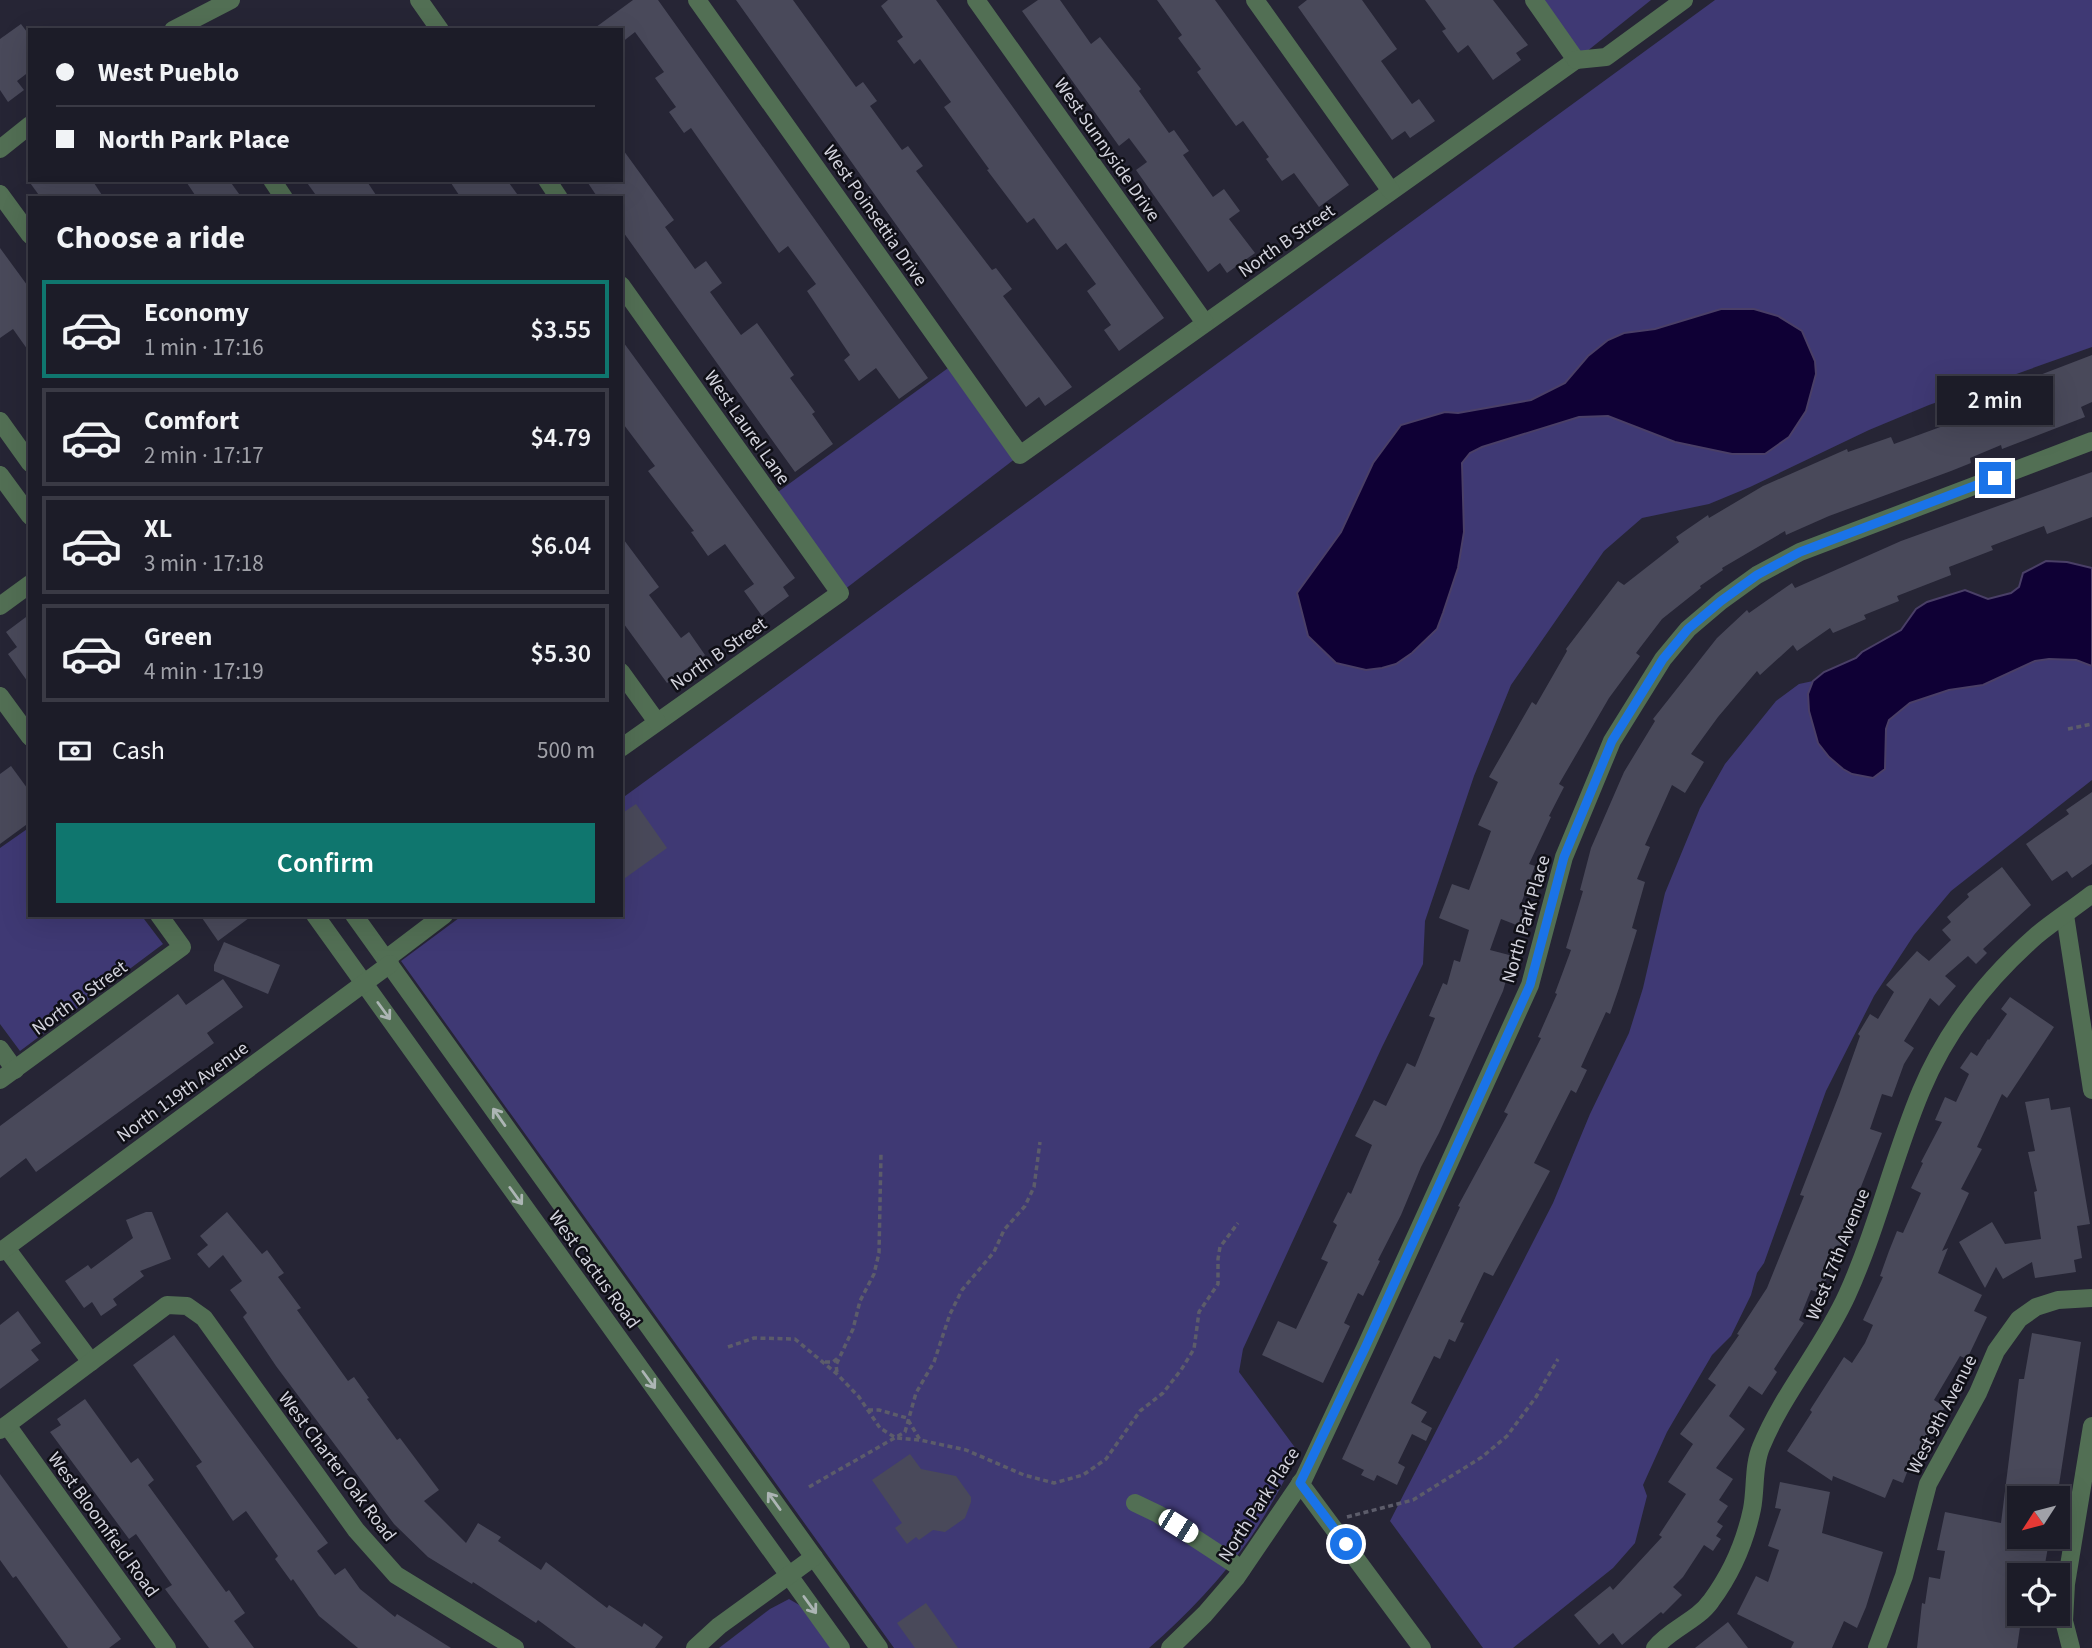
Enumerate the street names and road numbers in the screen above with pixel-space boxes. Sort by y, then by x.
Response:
street label: West Sunnyside Drive [1047,73,1167,227]
street label: West Poinsettia Drive [816,140,934,292]
street label: North B Street [1233,198,1341,285]
street label: West Laurel Lane [697,365,796,491]
street label: North B Street [665,611,773,698]
street label: North Park Place [1495,852,1558,987]
street label: North B Street [27,954,134,1042]
street label: North 119th Avenue [111,1035,254,1149]
street label: West 17th Avenue [1800,1185,1877,1325]
street label: West Cactus Road [542,1205,646,1335]
street label: West 9th Avenue [1901,1350,1984,1479]
street label: West Charter Oak Road [271,1386,402,1548]
street label: North Park Place [1212,1442,1307,1567]
street label: West Bloomfield Road [41,1447,165,1603]

